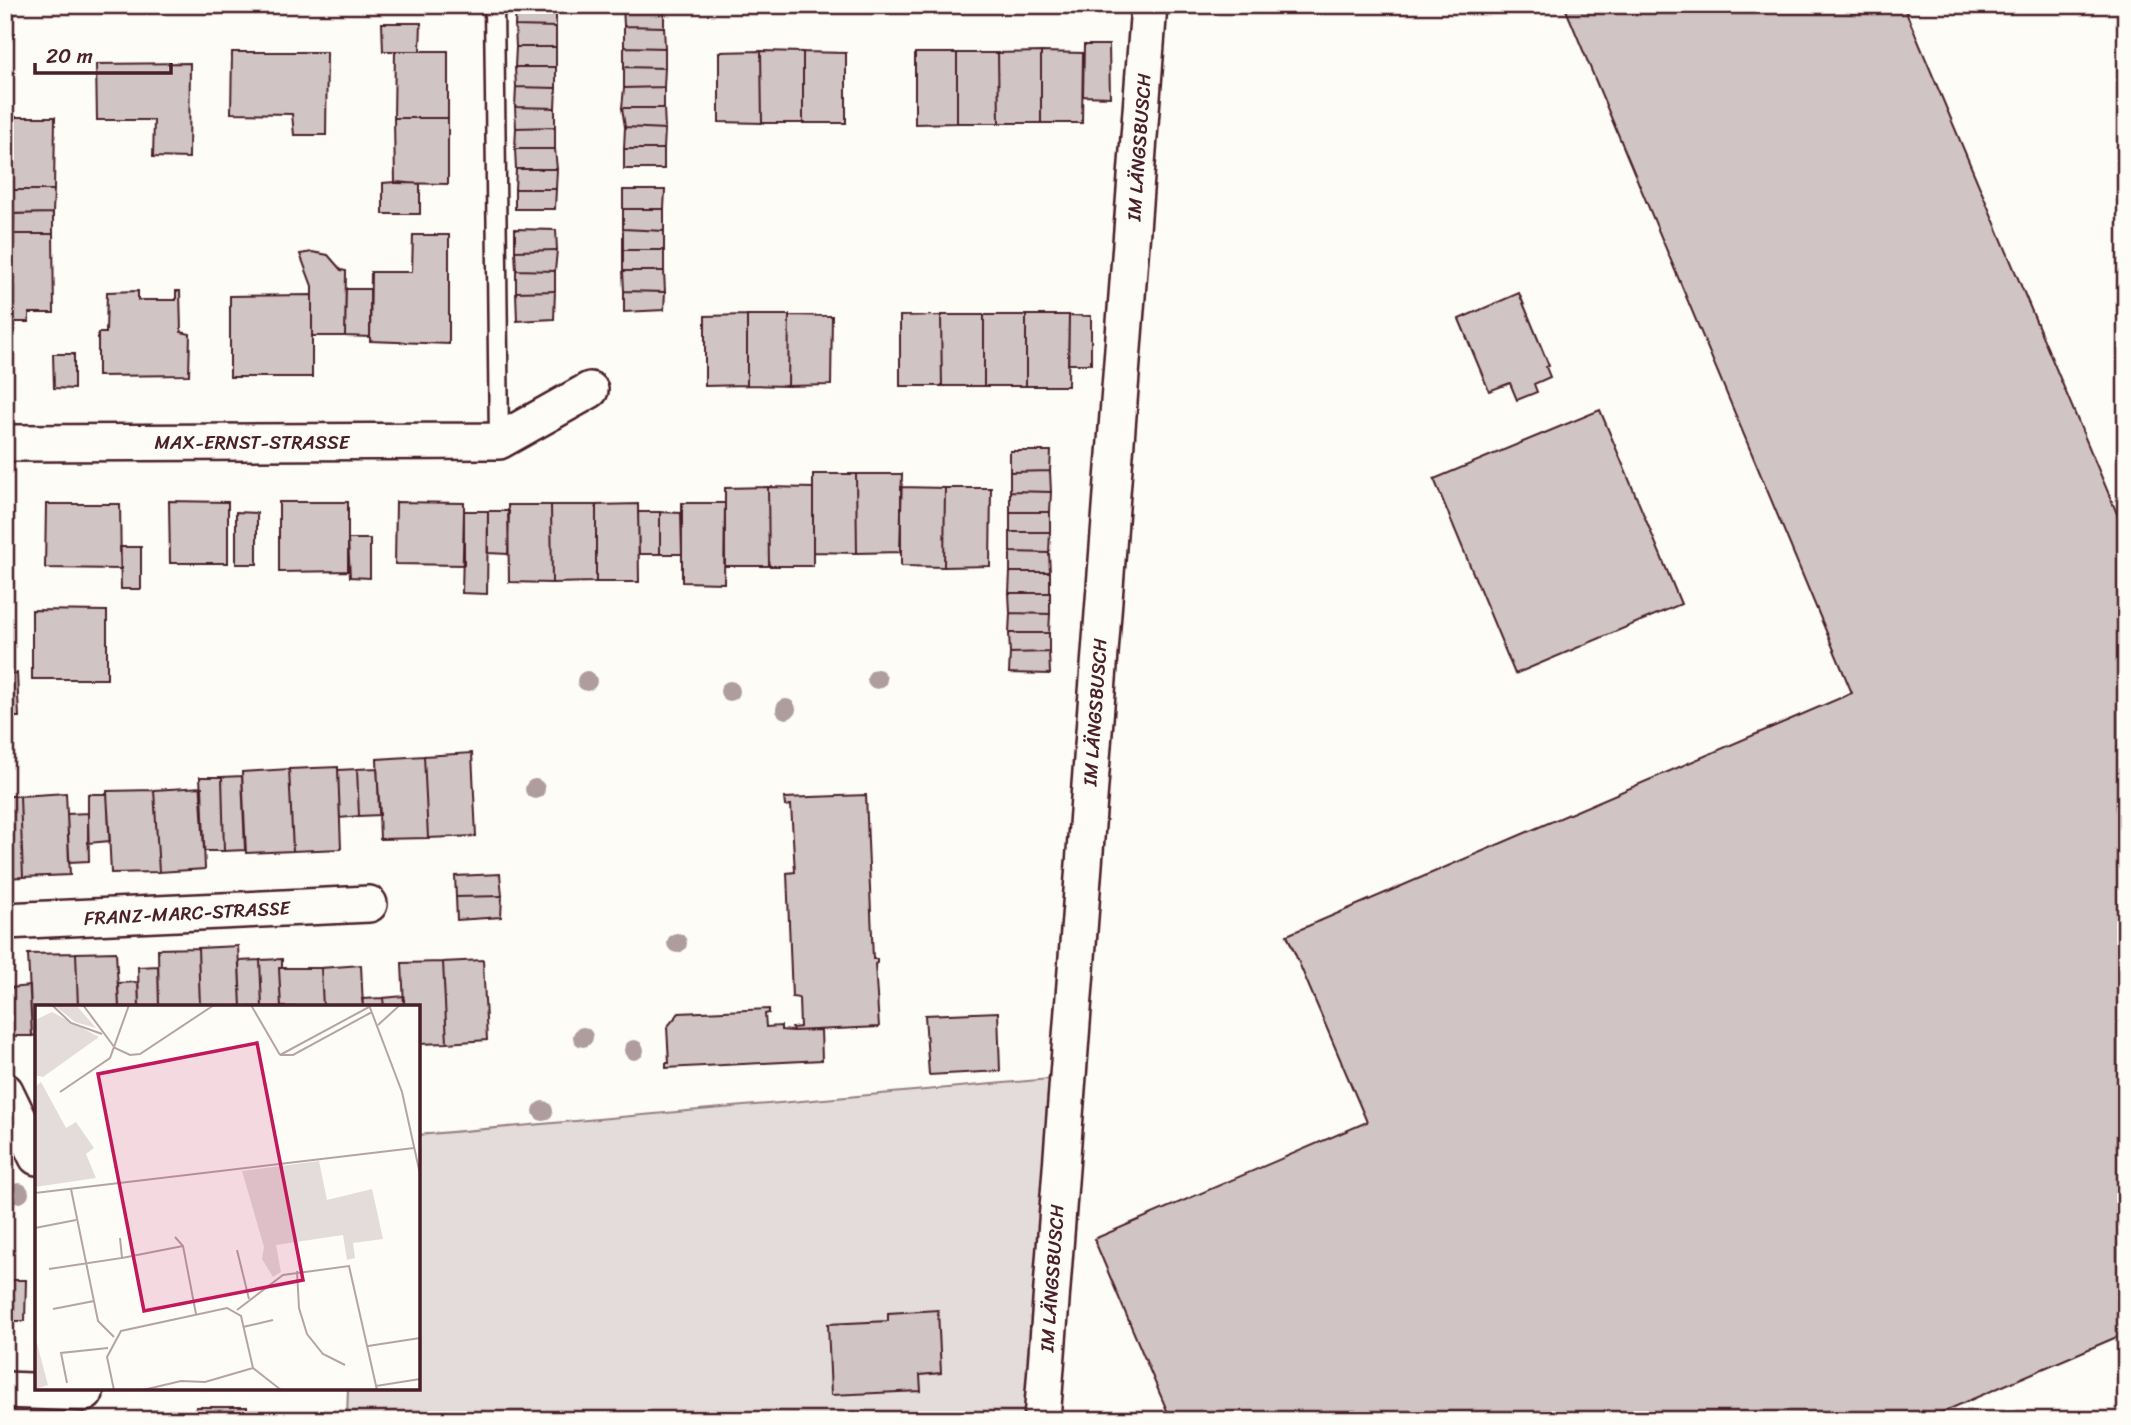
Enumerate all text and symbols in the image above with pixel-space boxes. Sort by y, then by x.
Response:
scale bar [35,32,172,76]
text: 20 m [46,37,93,75]
street label: IM LÄNGSBUSCH [1117,72,1161,223]
street label: MAX-ERNST-STRASSE [155,426,351,459]
street label: IM LÄNGSBUSCH [1073,637,1117,788]
street label: FRANZ-MARC-STRASSE [83,891,292,935]
inset map [35,1005,420,1390]
street label: IM LÄNGSBUSCH [1030,1203,1074,1354]

